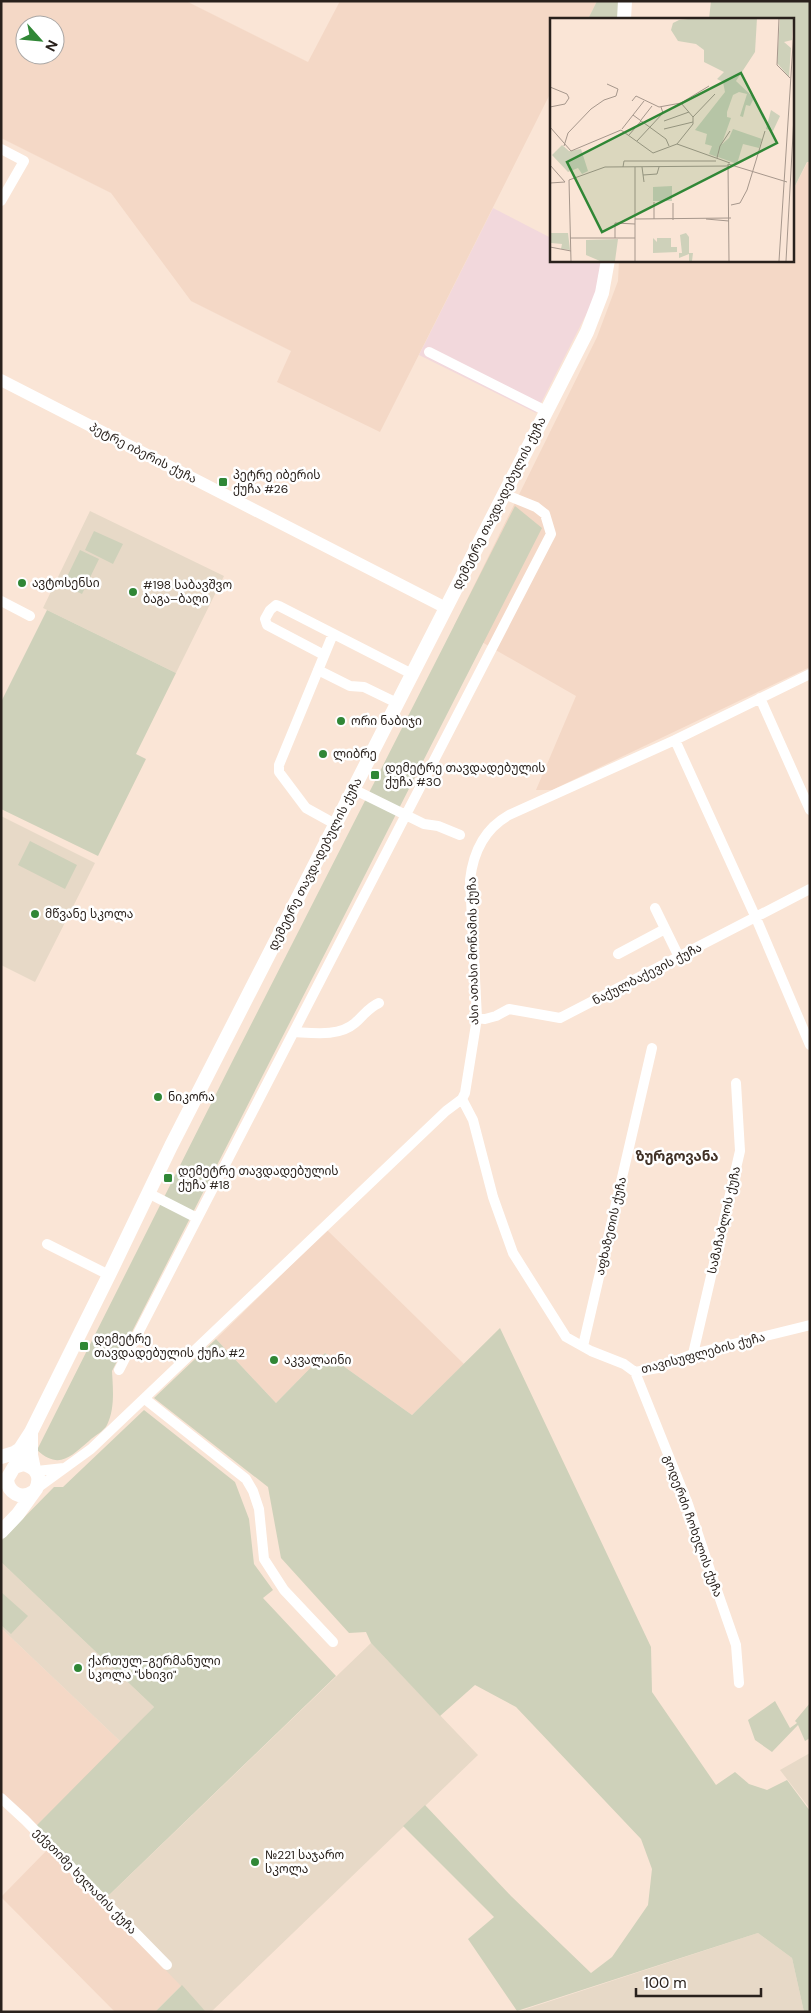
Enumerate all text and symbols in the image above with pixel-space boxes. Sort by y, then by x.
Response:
north arrow [15,15,65,65]
inset map [550,18,794,261]
text: N [41,37,62,55]
street label: დემეტრე თავდადებულის ქუჩა [448,414,550,592]
street label: პეტრე იბერის ქუჩა [86,419,200,487]
place label: პეტრე იბერის ქუჩა #26 [233,467,321,497]
marker: პეტრე იბერის ქუჩა #26 [217,476,229,488]
place label: ავტოსენსი [32,575,100,591]
marker: ავტოსენსი [16,577,28,589]
place label: #198 საბავშვო ბაგა–ბაღი [143,577,232,607]
marker: #198 საბავშვო ბაგა–ბაღი [127,586,139,598]
place label: ორი ნაბიჯი [351,713,422,729]
marker: ორი ნაბიჯი [335,715,347,727]
place label: ლიბრე [333,746,377,762]
marker: ლიბრე [317,748,329,760]
place label: დემეტრე თავდადებულის ქუჩა #30 [385,760,546,790]
marker: დემეტრე თავდადებულის ქუჩა #30 [369,769,381,781]
street label: დემეტრე თავდადებულის ქუჩა [264,775,366,953]
street label: ასი ათასი მოწამის ქუჩა [464,877,482,1025]
place label: მწვანე სკოლა [45,906,133,922]
marker: მწვანე სკოლა [29,908,41,920]
street label: ნაქულბაქევის ქუჩა [589,939,705,1009]
place label: ნიკორა [168,1089,215,1105]
marker: ნიკორა [152,1091,164,1103]
district label: ზურგოვანა [635,1147,719,1165]
place label: დემეტრე თავდადებულის ქუჩა #18 [178,1163,339,1193]
street label: სამაჩაბლოს ქუჩა [704,1165,744,1275]
marker: დემეტრე თავდადებულის ქუჩა #18 [162,1172,174,1184]
street label: აფხაზეთის ქუჩა [592,1175,630,1277]
street label: თავისუფლების ქუჩა [639,1329,767,1377]
place label: დემეტრე თავდადებულის ქუჩა #2 [94,1331,245,1361]
marker: დემეტრე თავდადებულის ქუჩა #2 [78,1340,90,1352]
place label: აკვალაინი [284,1352,352,1368]
marker: აკვალაინი [268,1354,280,1366]
street label: გოდერძი ჩოხელის ქუჩა [660,1453,726,1599]
place label: ქართულ-გერმანული სკოლა "სხივი" [88,1653,221,1683]
marker: ქართულ-გერმანული სკოლა "სხივი" [72,1662,84,1674]
street label: ექვთიმე ხელაძის ქუჩა [30,1824,140,1938]
place label: №221 საჯარო სკოლა [265,1847,344,1877]
marker: №221 საჯარო სკოლა [249,1856,261,1868]
scale bar [636,1966,761,1998]
text: 100 m [644,1973,687,1993]

